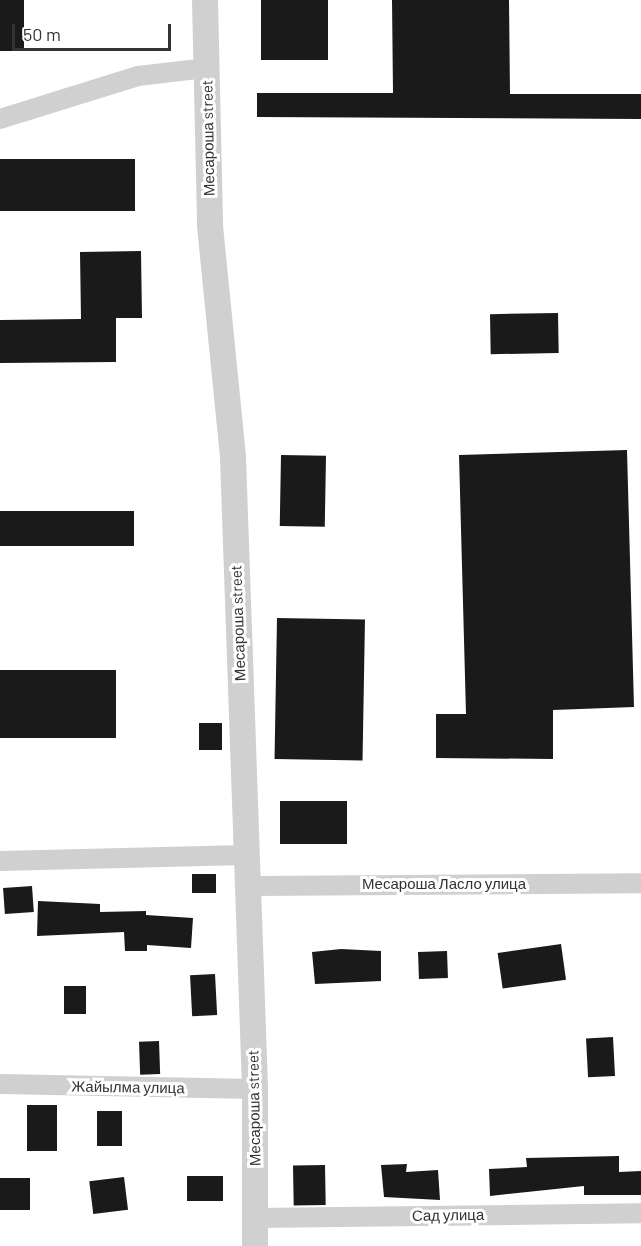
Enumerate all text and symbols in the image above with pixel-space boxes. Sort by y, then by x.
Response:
scale bar [15,12,174,50]
text: 50 m [23,23,61,45]
street label: Месароша street [198,80,218,196]
street label: Месароша street [227,565,249,681]
street label: Месароша Ласло улица [362,875,526,893]
street label: Месароша street [244,1050,264,1166]
street label: Жайылма улица [71,1077,185,1097]
street label: Сад улица [412,1205,484,1225]

